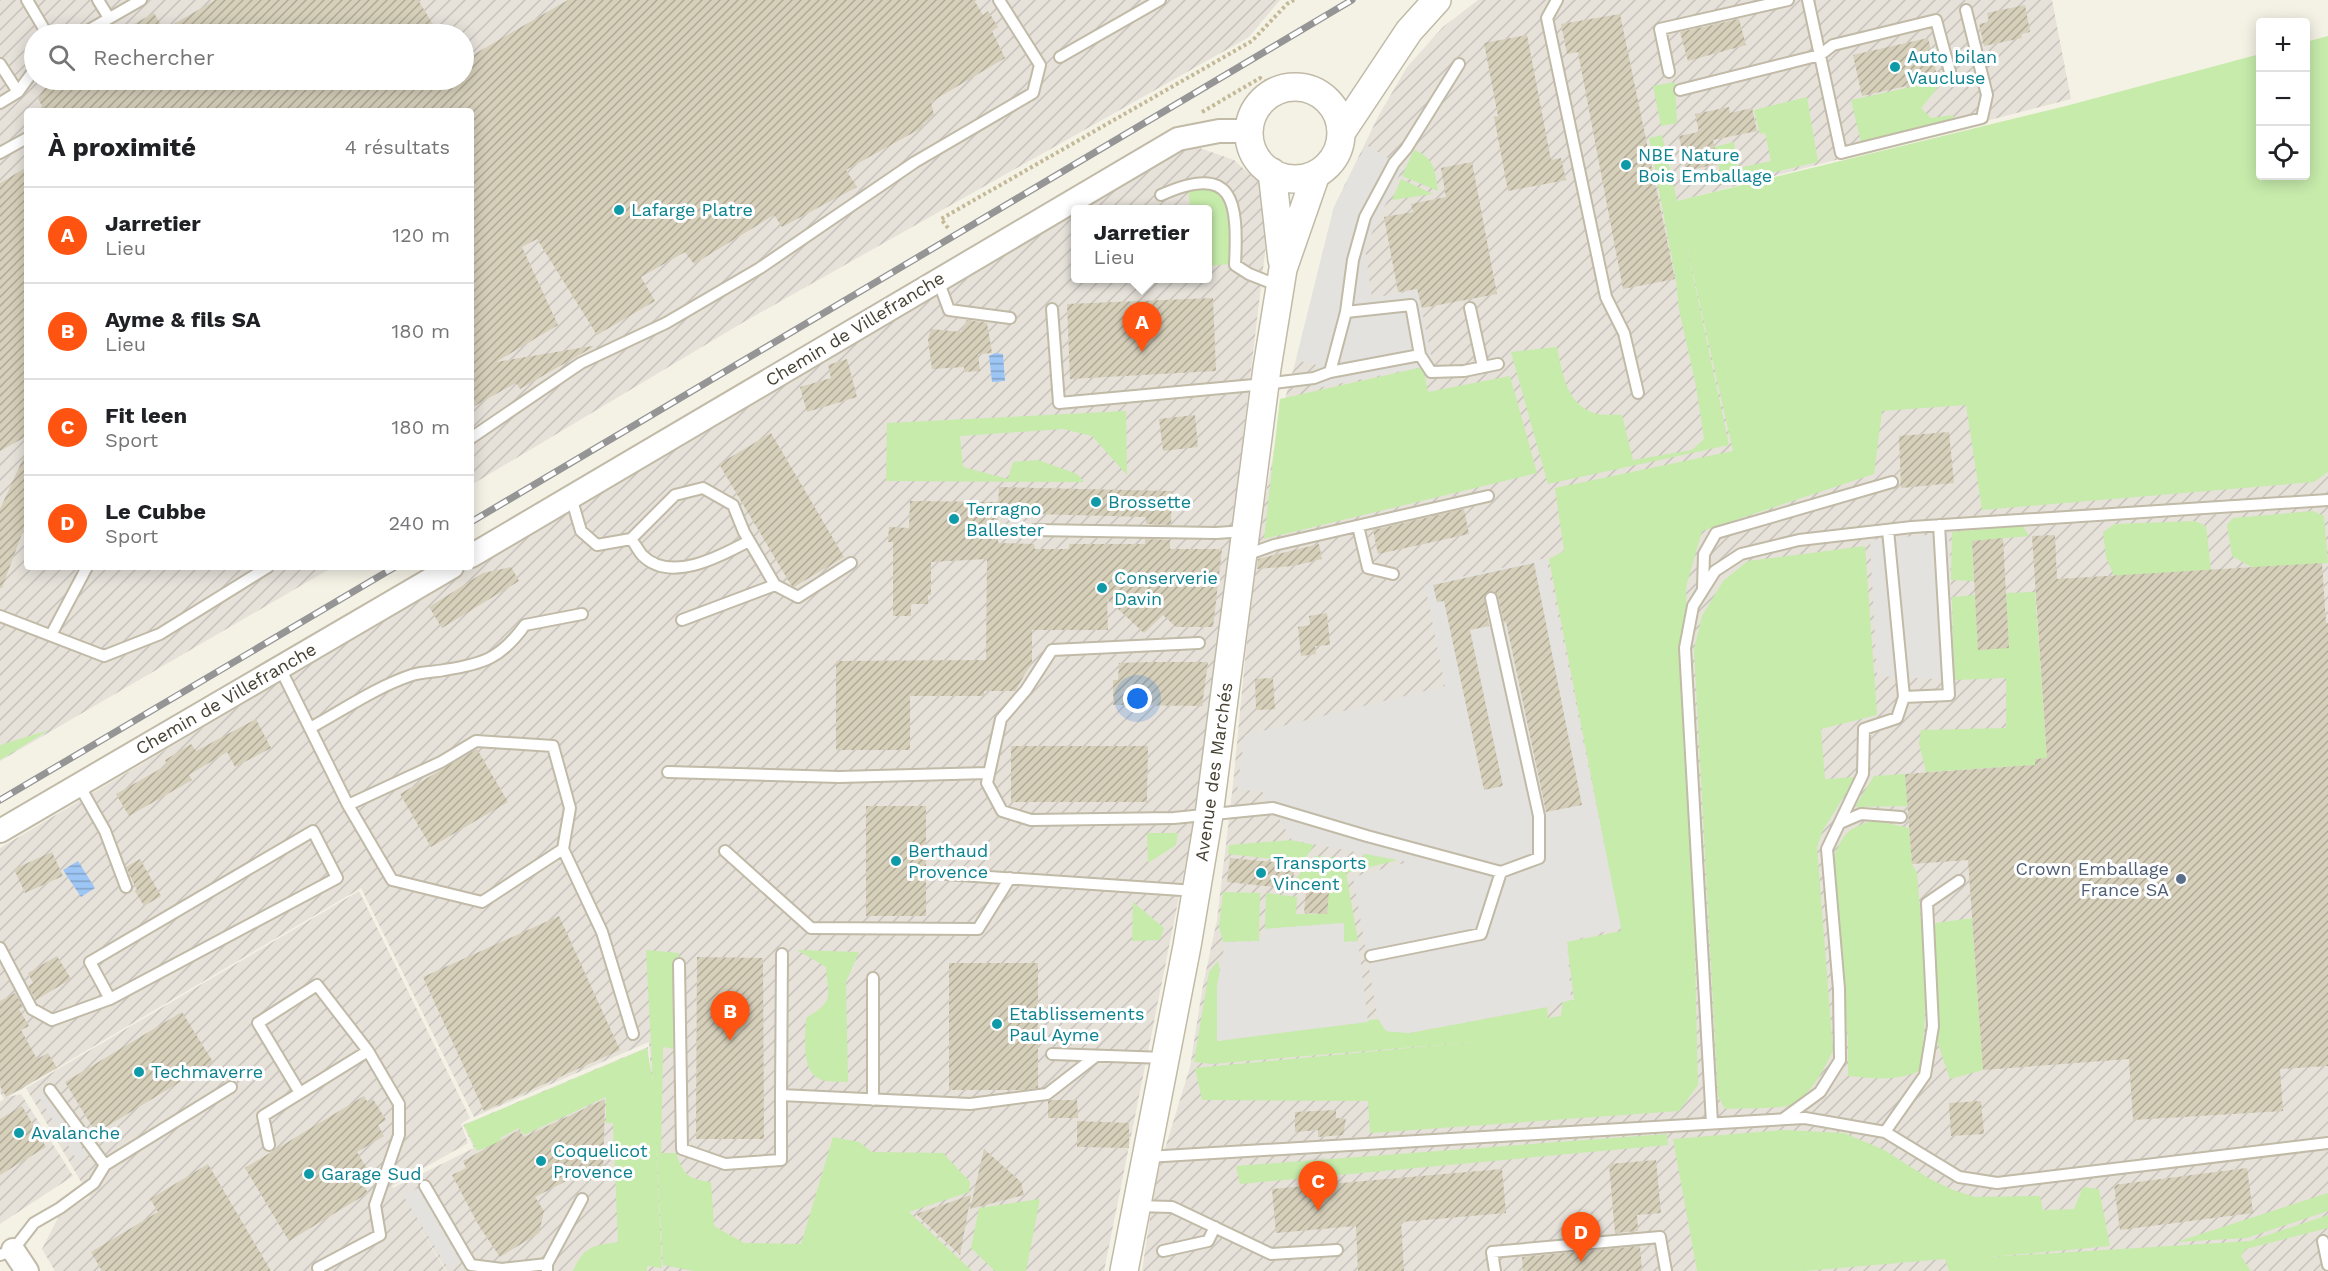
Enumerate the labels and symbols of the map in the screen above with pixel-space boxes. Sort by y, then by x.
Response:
place label: Auto bilan Vaucluse [1907,46,1997,88]
marker: Auto bilan Vaucluse [1888,60,1902,74]
place label: NBE Nature Bois Emballage [1638,144,1772,186]
marker: NBE Nature Bois Emballage [1619,158,1633,172]
place label: Lafarge Platre [631,199,753,220]
marker: Lafarge Platre [612,203,626,217]
street label: Chemin de Villefranche [761,267,948,390]
pin: A [1122,302,1162,352]
place label: Brossette [1108,491,1191,512]
marker: Brossette [1089,495,1103,509]
place label: Terragno Ballester [966,498,1044,540]
marker: Terragno Ballester [947,512,961,526]
place label: Conserverie Davin [1114,567,1218,609]
marker: Conserverie Davin [1095,581,1109,595]
street label: Chemin de Villefranche [132,638,320,759]
street label: Avenue des Marchés [1191,681,1236,863]
your location [1123,684,1152,713]
place label: Berthaud Provence [908,840,988,882]
place label: Transports Vincent [1273,852,1366,894]
marker: Berthaud Provence [889,854,903,868]
place label: Crown Emballage France SA [2015,858,2169,900]
marker: Transports Vincent [1254,866,1268,880]
marker: Crown Emballage France SA [2174,872,2188,886]
pin: B [710,992,750,1041]
place label: Etablissements Paul Ayme [1009,1003,1144,1045]
marker: Etablissements Paul Ayme [990,1017,1004,1031]
place label: Techmaverre [151,1061,263,1082]
marker: Techmaverre [132,1065,146,1079]
place label: Avalanche [31,1122,120,1143]
marker: Avalanche [12,1126,26,1140]
place label: Coquelicot Provence [553,1140,648,1182]
marker: Coquelicot Provence [534,1154,548,1168]
pin: C [1298,1162,1338,1211]
place label: Garage Sud [321,1163,421,1184]
marker: Garage Sud [302,1167,316,1181]
pin: D [1562,1212,1600,1262]

